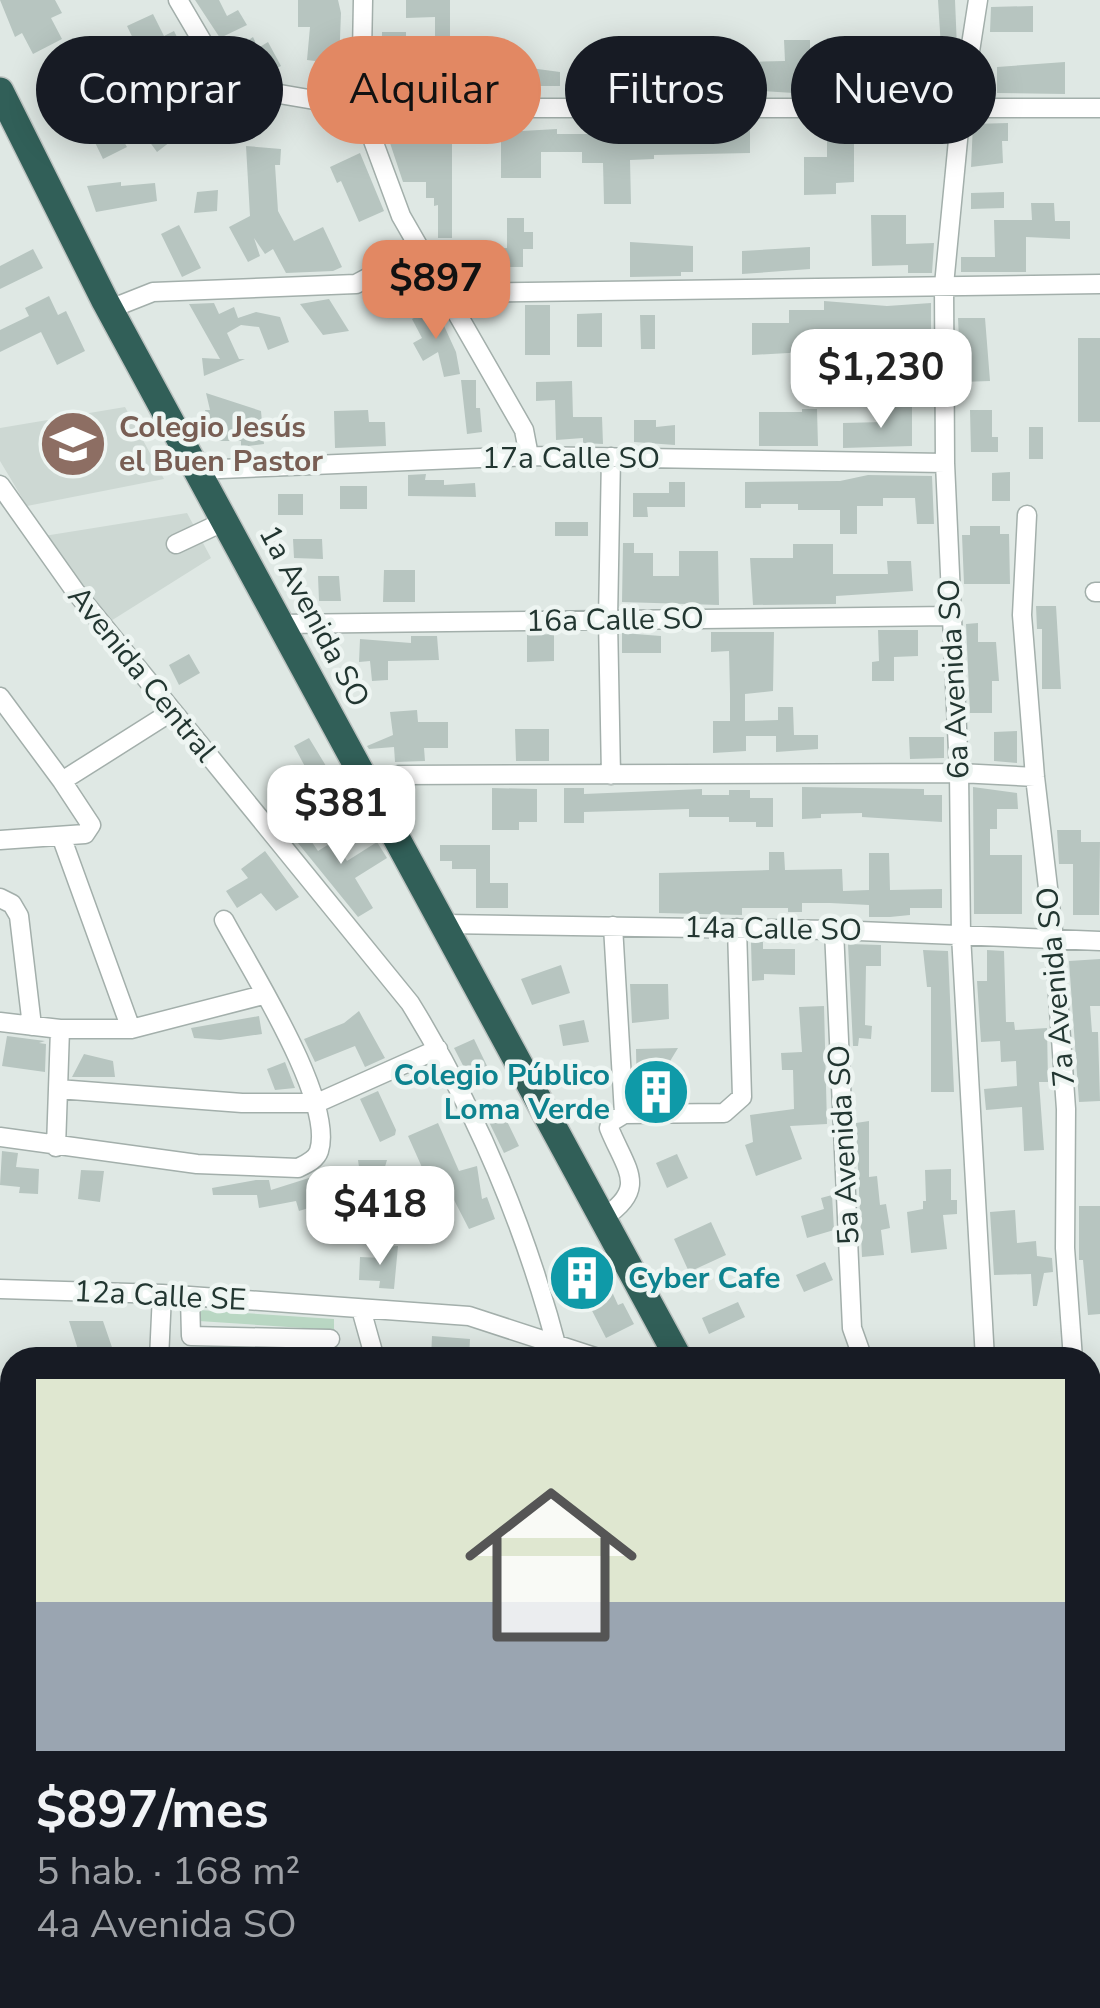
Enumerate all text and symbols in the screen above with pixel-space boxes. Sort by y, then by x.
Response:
chip: Comprar [36,36,283,144]
chip: Alquilar [307,36,541,144]
chip: Filtros [565,36,767,144]
chip: Nuevo [791,36,996,144]
pin: $897 [365,240,507,342]
text: $897 [389,252,483,305]
pin: $1,230 [783,329,979,431]
text: $1,230 [818,341,944,394]
place label: Colegio Jesús el Buen Pastor [119,407,323,482]
school or university icon: Colegio Jesús el Buen Pastor [38,409,108,479]
street label: 17a Calle SO [482,438,660,479]
street label: 1a Avenida SO [249,518,379,714]
street label: Avenida Central [58,577,226,771]
street label: 6a Avenida SO [928,578,980,780]
street label: 16a Calle SO [526,598,704,642]
pin: $381 [270,765,412,867]
text: $381 [294,777,388,830]
street label: 7a Avenida SO [1027,885,1085,1089]
street label: 14a Calle SO [684,907,862,951]
street label: 5a Avenida SO [818,1044,870,1246]
place label: Colegio Público Loma Verde [394,1055,610,1130]
building icon: Colegio Público Loma Verde [621,1057,691,1127]
pin: $418 [309,1166,451,1268]
text: $418 [333,1178,427,1231]
building icon: Cyber Cafe [547,1243,617,1313]
place label: Cyber Cafe [628,1258,781,1299]
street label: 12a Calle SE [73,1271,247,1321]
icon: home [443,1457,659,1673]
text: $897/mes [36,1775,269,1845]
text: 5 hab. · 168 m² [36,1845,300,1898]
text: 4a Avenida SO [36,1898,297,1951]

